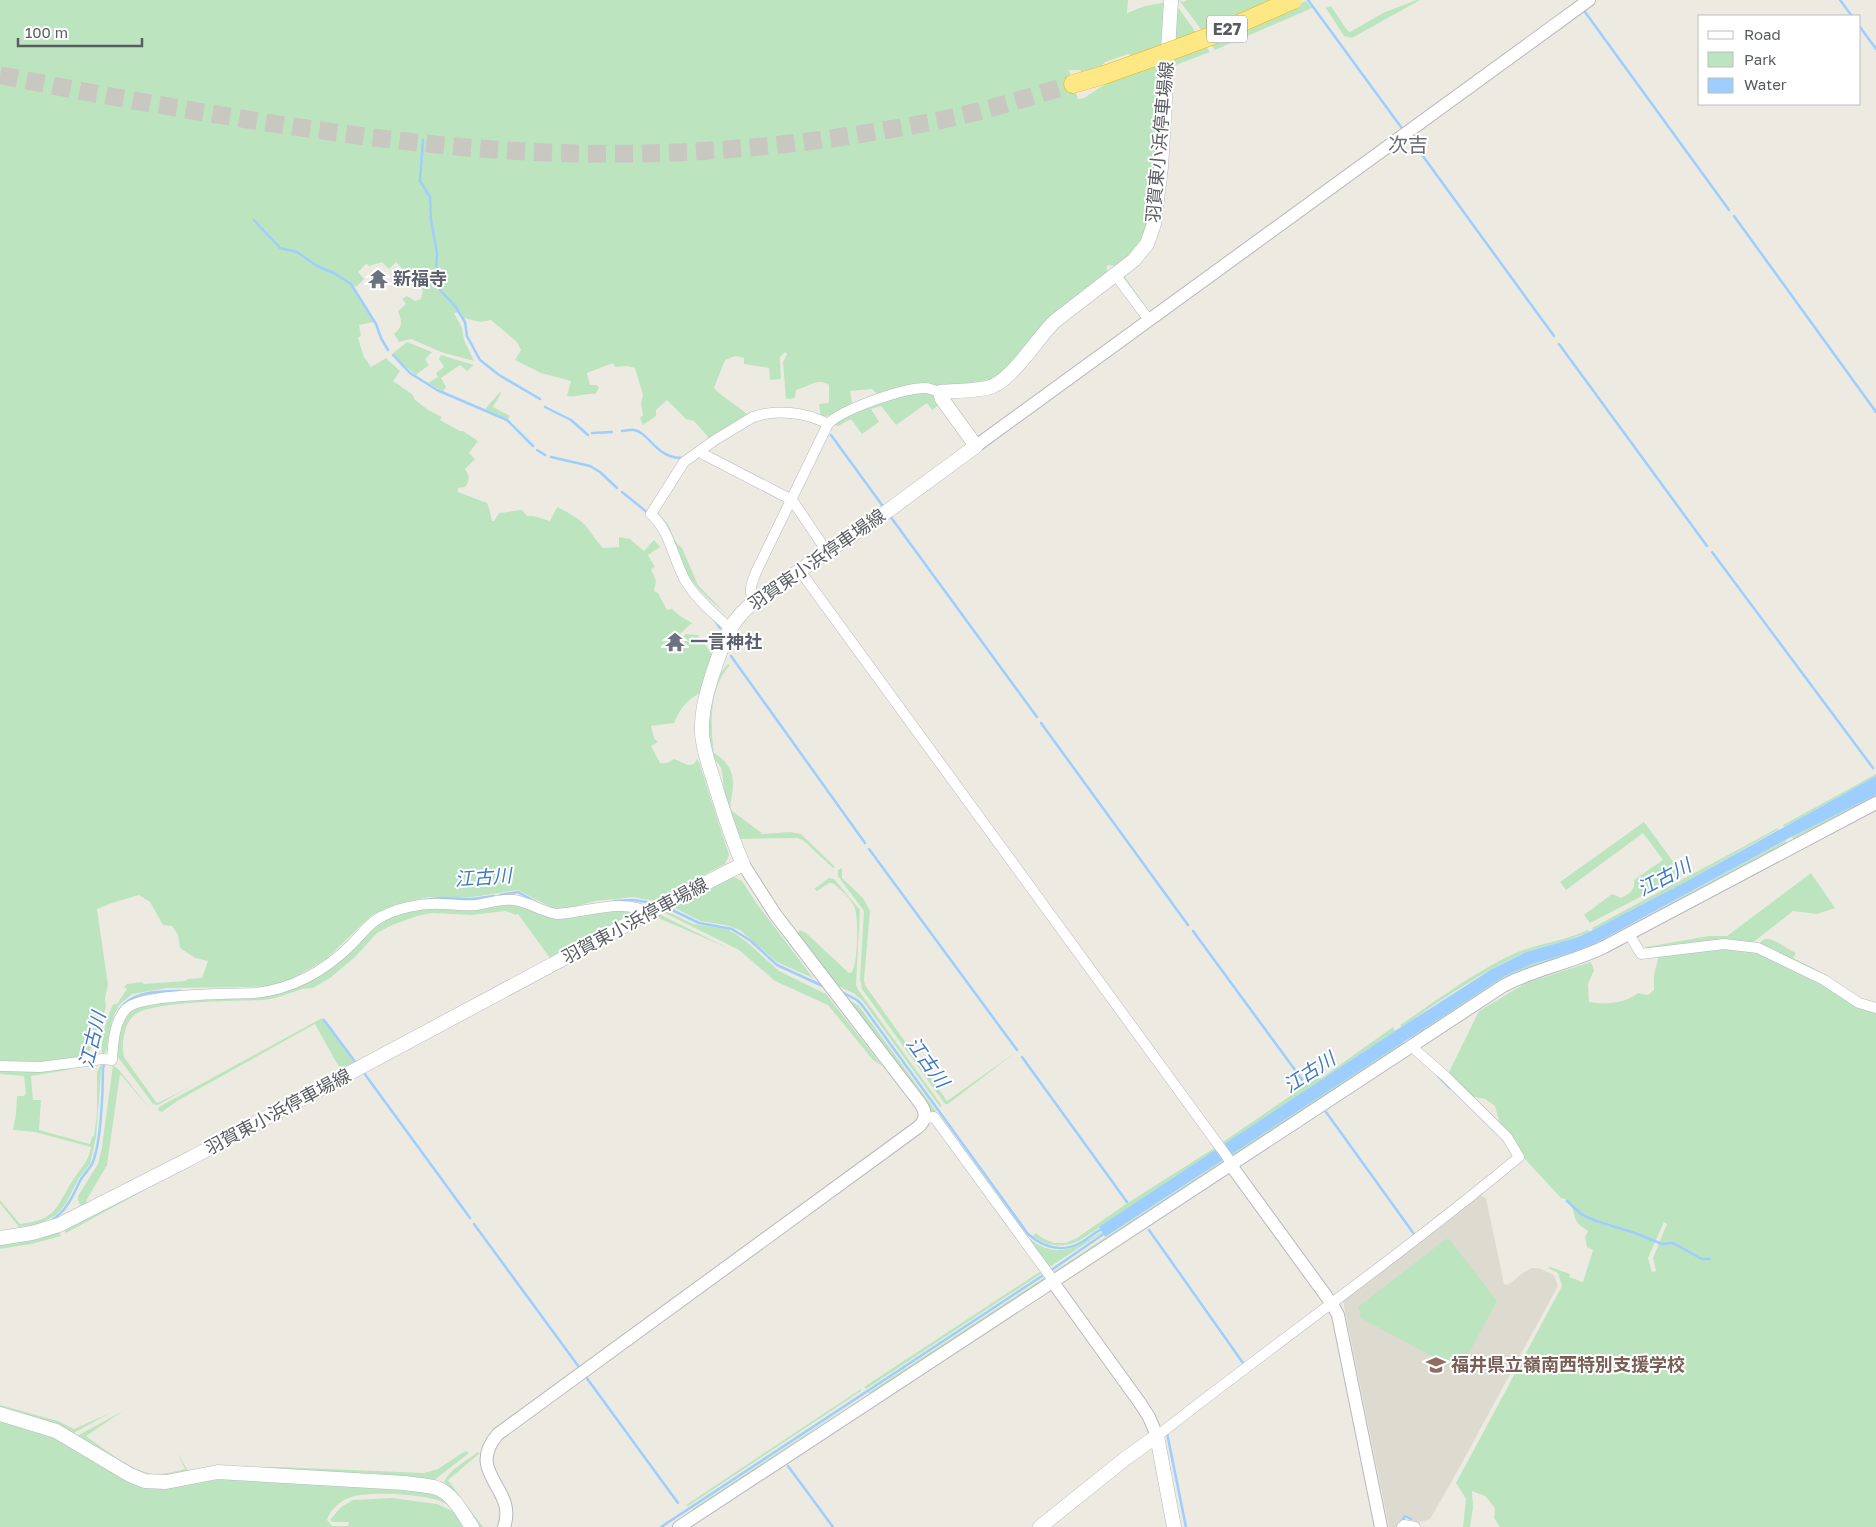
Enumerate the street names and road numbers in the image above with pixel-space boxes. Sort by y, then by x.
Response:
road number: E27 [1207,15,1247,42]
street label: 羽賀東小浜停車場線 [1141,60,1177,224]
street label: 羽賀東小浜停車場線 [744,504,889,615]
street label: 羽賀東小浜停車場線 [558,872,711,968]
street label: 羽賀東小浜停車場線 [201,1063,354,1159]

